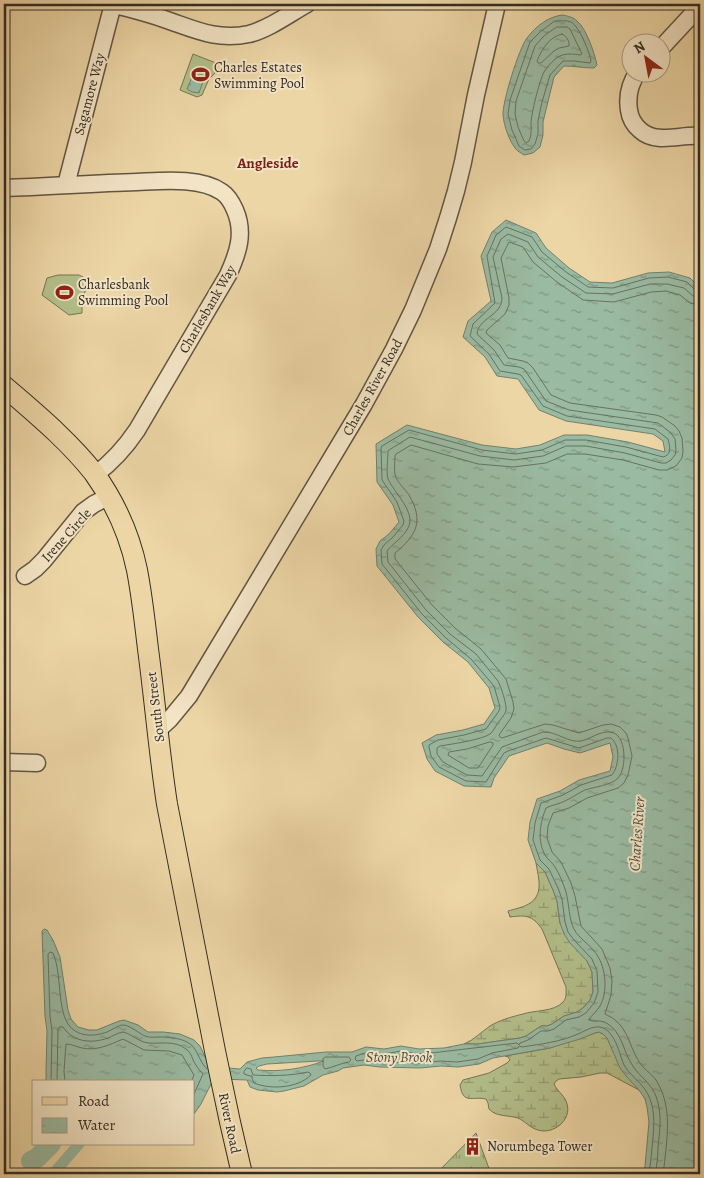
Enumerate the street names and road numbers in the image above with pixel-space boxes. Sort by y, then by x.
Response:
street label: Sagamore Way [69,50,110,137]
street label: Charlesbank Way [174,261,241,357]
street label: Charles River Road [338,335,407,439]
street label: Irene Circle [37,504,96,566]
street label: South Street [142,670,169,743]
street label: River Road [214,1091,245,1156]

